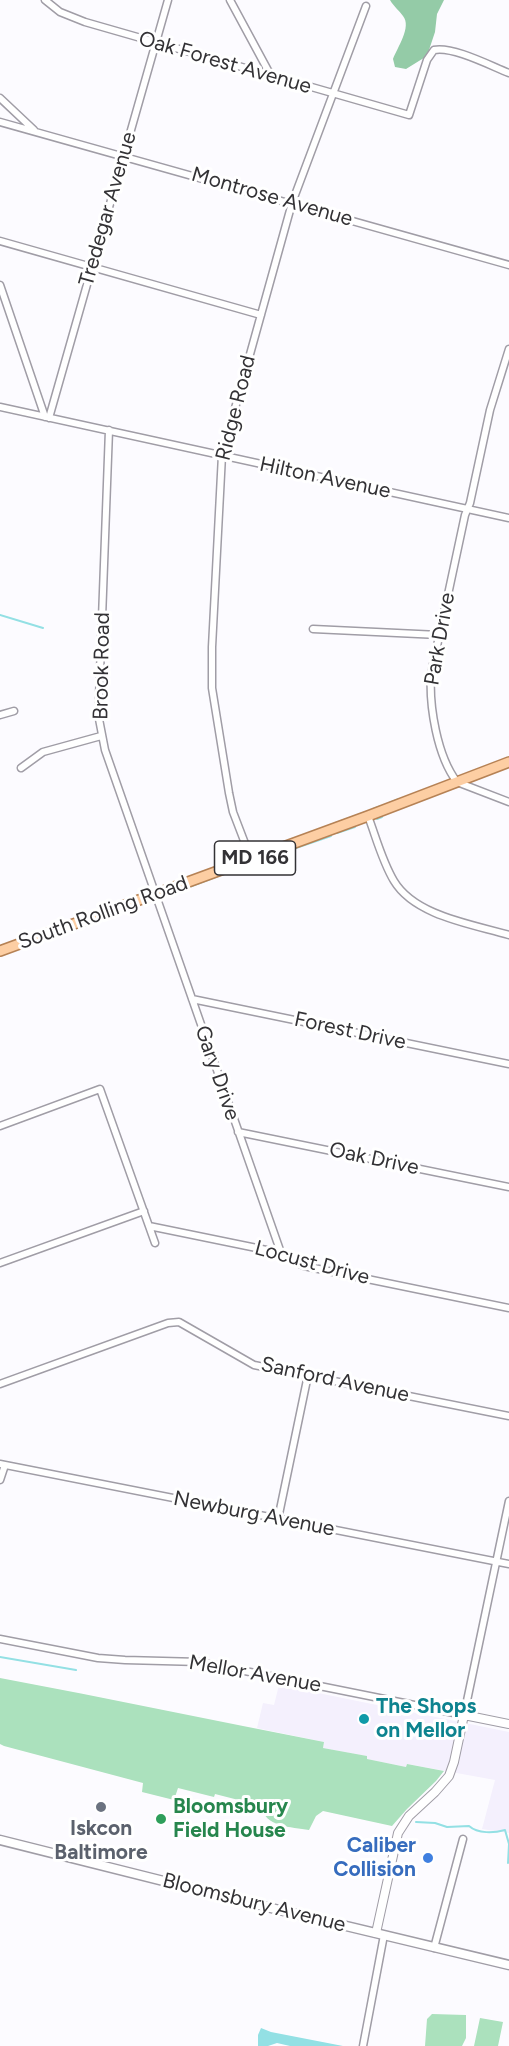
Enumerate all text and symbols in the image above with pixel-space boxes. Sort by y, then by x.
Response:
street label: Oak Forest Avenue [136,26,314,100]
street label: Tredegar Avenue [74,129,142,289]
street label: Montrose Avenue [189,162,355,232]
street label: Ridge Road [211,353,261,463]
street label: Hilton Avenue [257,452,393,504]
street label: Park Drive [419,591,461,687]
street label: Brook Road [88,612,116,720]
road number: MD 166 [214,841,296,875]
street label: South Rolling Road [15,871,191,955]
street label: Forest Drive [292,1007,408,1055]
street label: Gary Drive [189,1022,245,1124]
street label: Oak Drive [327,1137,421,1181]
street label: Locust Drive [252,1236,372,1290]
street label: Sanford Avenue [259,1352,411,1408]
street label: Newburg Avenue [171,1486,337,1542]
street label: Mellor Avenue [187,1650,323,1698]
place label: The Shops on Mellor [376,1694,476,1744]
marker: The Shops on Mellor [357,1712,371,1726]
place label: Bloomsbury Field House [173,1794,288,1844]
marker: Iskcon Baltimore [94,1800,108,1814]
marker: Bloomsbury Field House [154,1812,168,1826]
place label: Iskcon Baltimore [54,1816,148,1866]
place label: Caliber Collision [333,1833,416,1883]
marker: Caliber Collision [421,1851,435,1865]
street label: Bloomsbury Avenue [160,1868,348,1938]

